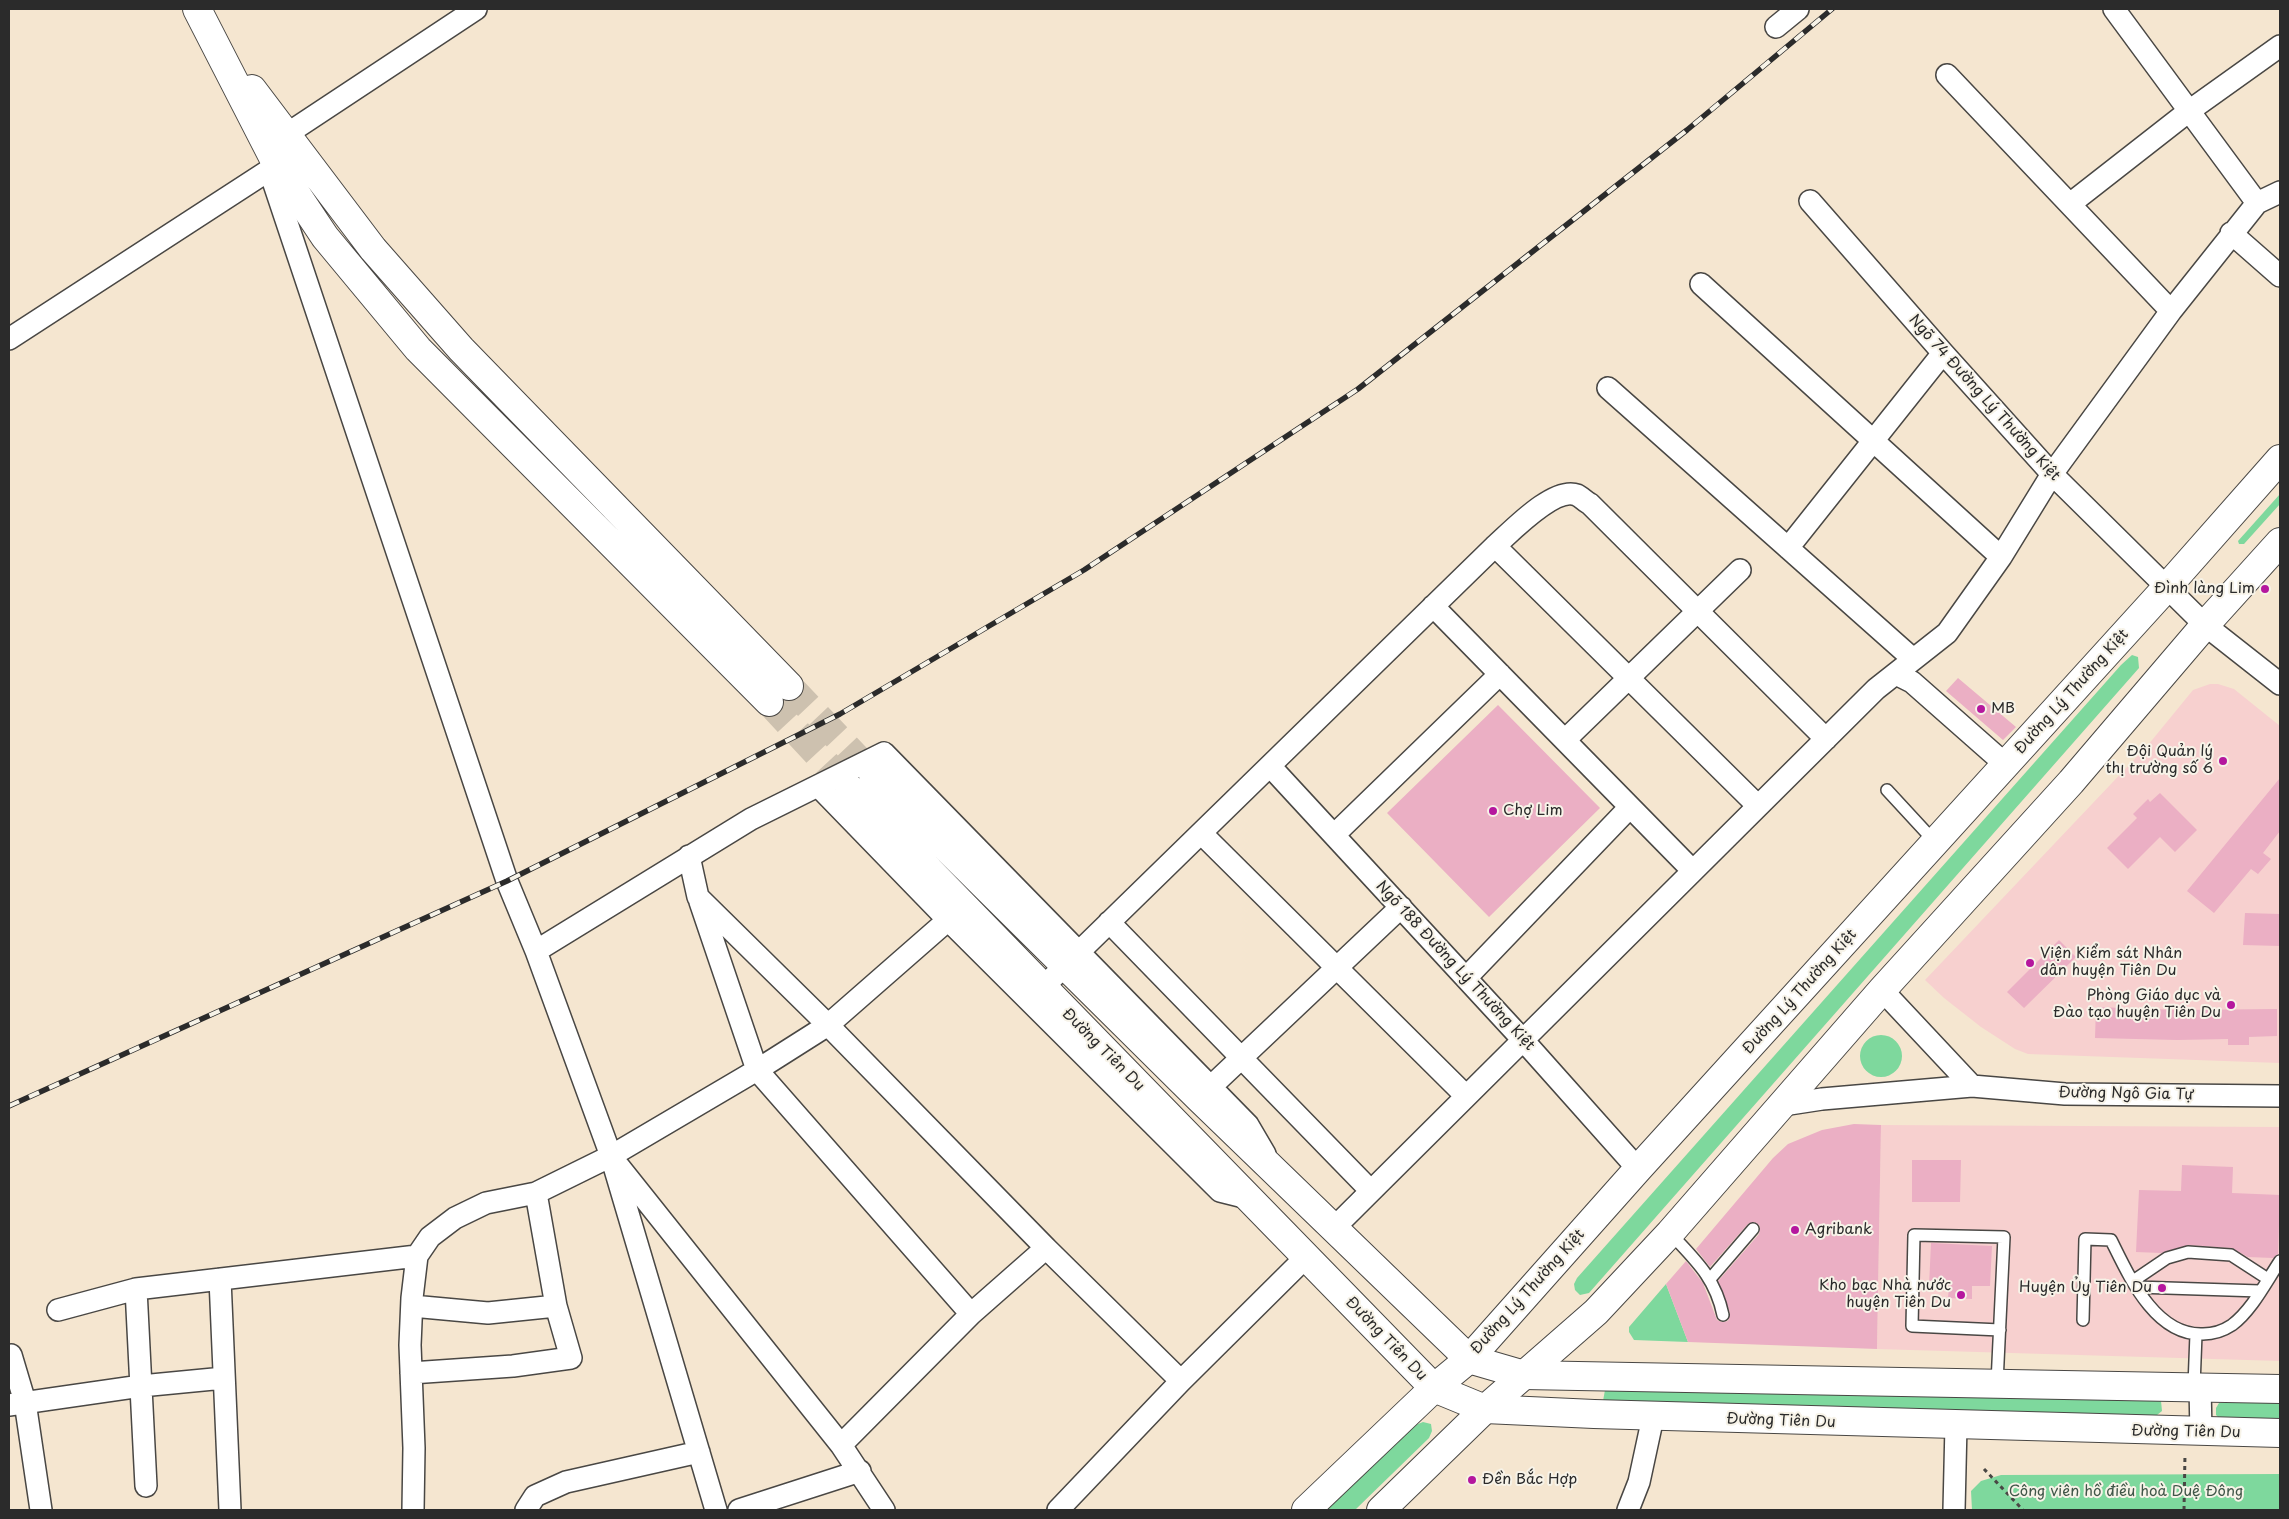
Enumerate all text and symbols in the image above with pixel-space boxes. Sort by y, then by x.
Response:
street label: Ngõ 74 Đường Lý Thường Kiệt [1905,311,2063,485]
place label: Đình làng Lim [2154,580,2255,598]
marker: Đình làng Lim [2259,583,2271,595]
street label: Đường Lý Thường Kiệt [2011,626,2133,758]
place label: MB [1991,700,2015,718]
marker: MB [1975,703,1987,715]
place label: Đội Quản lý thị trường số 6 [2105,743,2213,778]
marker: Đội Quản lý thị trường số 6 [2217,755,2229,767]
place label: Chợ Lim [1503,802,1563,820]
marker: Chợ Lim [1487,805,1499,817]
street label: Ngõ 188 Đường Lý Thường Kiệt [1372,877,1538,1055]
street label: Đường Lý Thường Kiệt [1739,926,1861,1058]
place label: Viện Kiểm sát Nhân dân huyện Tiên Du [2040,945,2182,980]
marker: Viện Kiểm sát Nhân dân huyện Tiên Du [2024,957,2036,969]
place label: Phòng Giáo dục và Đào tạo huyện Tiên Du [2053,987,2221,1022]
marker: Phòng Giáo dục và Đào tạo huyện Tiên Du [2225,999,2237,1011]
street label: Đường Tiên Du [1058,1005,1148,1095]
street label: Đường Ngô Gia Tự [2058,1084,2194,1104]
place label: Agribank [1805,1221,1872,1239]
marker: Agribank [1789,1224,1801,1236]
street label: Đường Lý Thường Kiệt [1467,1226,1589,1358]
place label: Kho bạc Nhà nước huyện Tiên Du [1819,1277,1951,1312]
place label: Huyện Ủy Tiên Du [2019,1279,2152,1297]
marker: Huyện Ủy Tiên Du [2156,1282,2168,1294]
marker: Kho bạc Nhà nước huyện Tiên Du [1955,1289,1967,1301]
street label: Đường Tiên Du [1342,1293,1430,1385]
street label: Đường Tiên Du [1726,1410,1836,1432]
street label: Đường Tiên Du [2131,1422,2241,1442]
place label: Đền Bắc Hợp [1482,1471,1577,1489]
marker: Đền Bắc Hợp [1466,1474,1478,1486]
park label: Công viên hồ điều hoà Duệ Đông [2009,1483,2243,1501]

